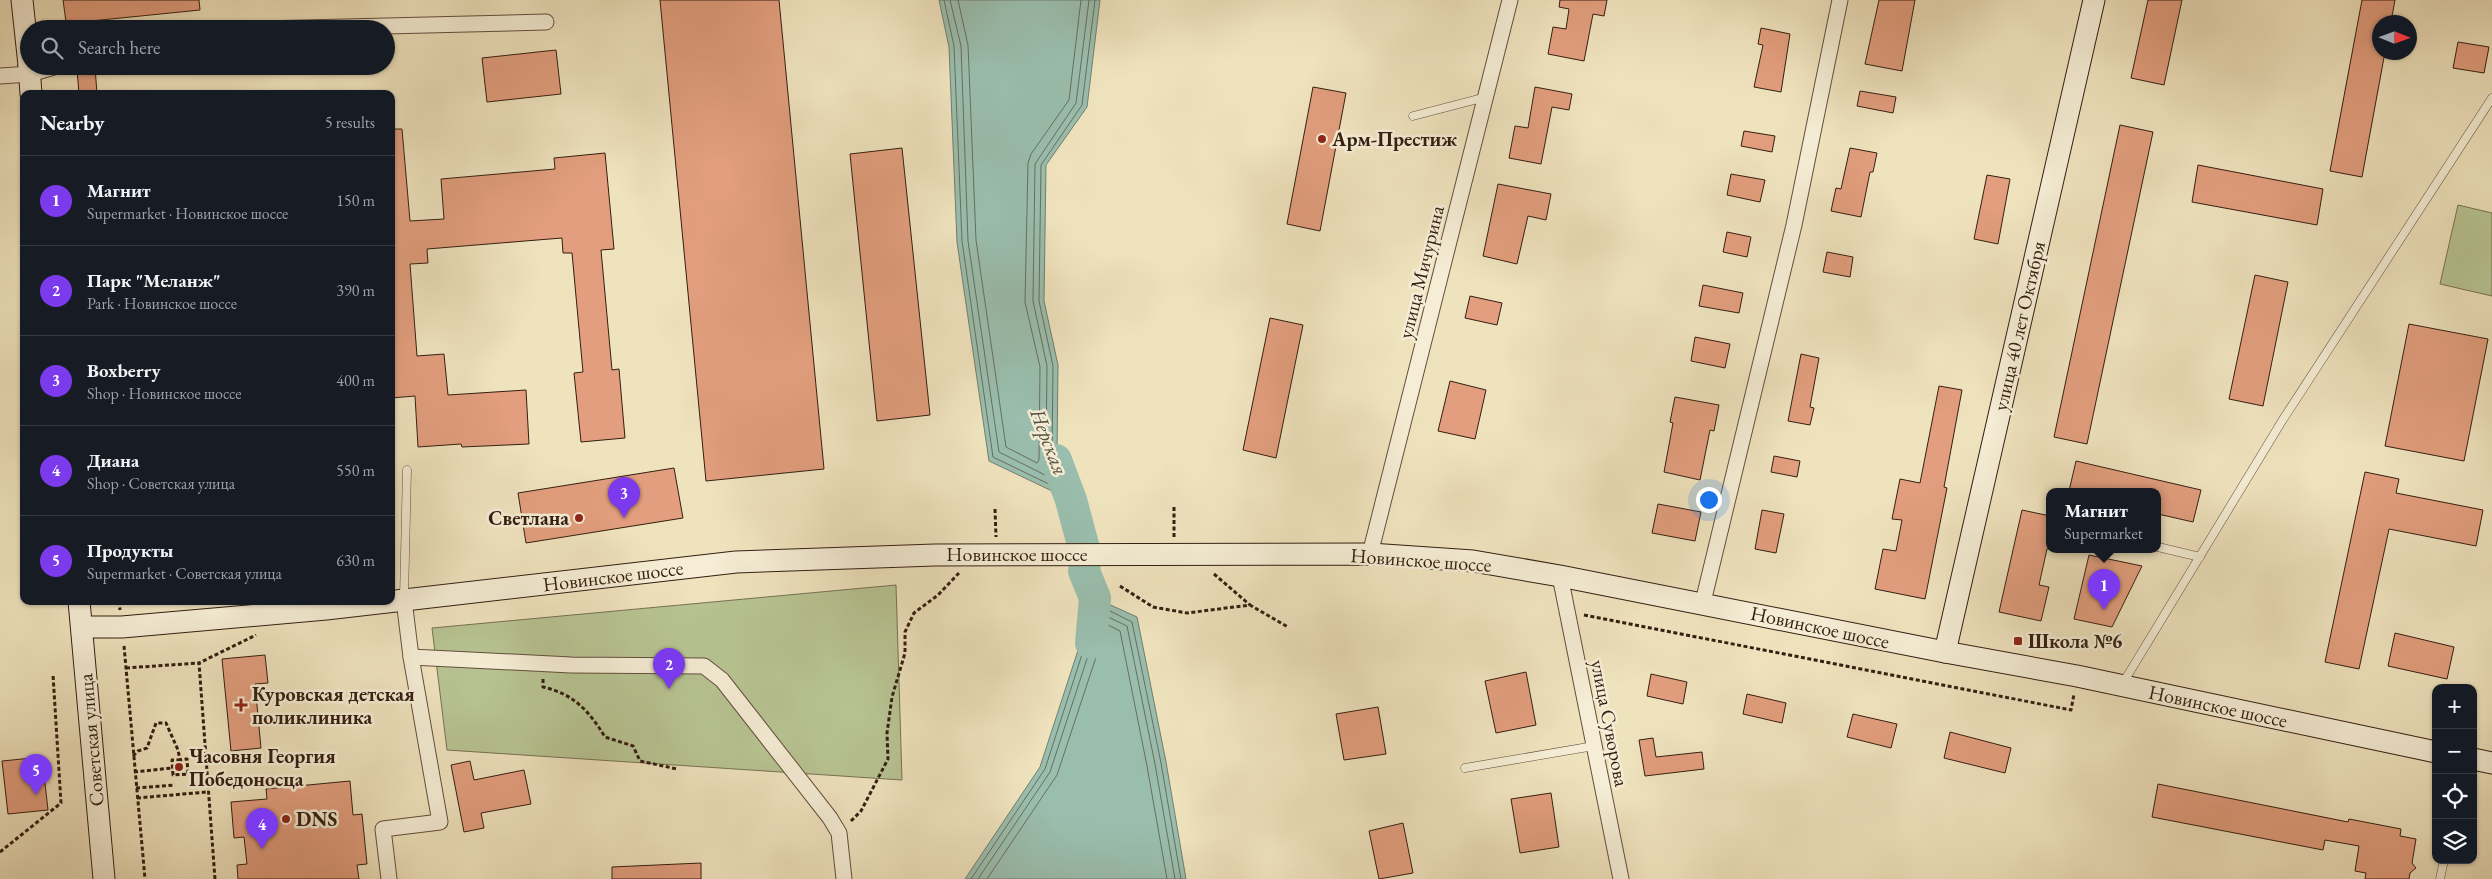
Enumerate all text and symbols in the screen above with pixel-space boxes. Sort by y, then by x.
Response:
north arrow [2372,15,2417,60]
search box [20,20,395,75]
icon: search [38,34,66,62]
text: Search here [78,35,160,60]
text: Nearby [40,109,104,136]
text: 5 results [325,112,375,133]
place label: Арм-Престиж [1331,126,1457,152]
marker: Арм-Престиж [1316,133,1328,145]
text: Магнит [87,178,151,203]
text: 1 [52,190,60,211]
text: 150 m [336,190,375,211]
text: Supermarket · Новинское шоссе [87,203,288,224]
street label: улица Мичурина [1392,203,1450,341]
street label: улица 40 лет Октября [1987,239,2051,413]
text: Парк "Меланж" [87,268,221,293]
text: 2 [52,280,60,301]
text: 390 m [336,280,375,301]
text: Park · Новинское шоссе [87,293,237,314]
text: Boxberry [87,358,161,383]
text: 3 [52,370,60,391]
text: 400 m [336,370,375,391]
text: Shop · Новинское шоссе [87,383,242,404]
water label: Нерская [1024,404,1074,479]
text: Диана [87,448,139,473]
text: 4 [52,460,60,481]
text: 550 m [336,460,375,481]
text: Shop · Советская улица [87,473,235,494]
pin: 3 [608,477,640,518]
your location [1696,487,1722,513]
popup [2046,488,2161,553]
text: Магнит [2064,498,2128,523]
place label: Светлана [488,505,569,531]
marker: Светлана [573,512,585,524]
text: Supermarket [2064,523,2143,544]
text: Продукты [87,538,173,563]
street label: Новинское шоссе [946,541,1088,567]
street label: Новинское шоссе [1350,542,1493,578]
text: 5 [52,550,60,571]
text: 630 m [336,550,375,571]
street label: Новинское шоссе [541,554,685,598]
text: Supermarket · Советская улица [87,563,282,584]
pin: 1 [2088,569,2120,610]
street label: Новинское шоссе [1748,600,1892,654]
place label: Школа №6 [2028,628,2123,654]
marker: Школа №6 [2012,635,2024,647]
pin: 2 [653,648,685,689]
street label: улица Суворова [1585,657,1635,789]
street label: Советская улица [72,672,110,808]
street label: Новинское шоссе [2146,679,2290,733]
place label: Куровская детская поликлиника [252,681,415,730]
map controls [2432,684,2477,864]
button: + [2432,684,2477,729]
marker: Куровская детская поликлиника [234,698,248,712]
button: − [2432,729,2477,774]
place label: Часовня Георгия Победоносца [189,743,336,792]
pin: 5 [20,754,52,795]
marker: Часовня Георгия Победоносца [173,761,185,773]
button: locate [2432,774,2477,819]
place label: DNS [296,806,337,832]
pin: 4 [246,808,278,849]
marker: DNS [280,813,292,825]
button: layers [2432,819,2477,864]

